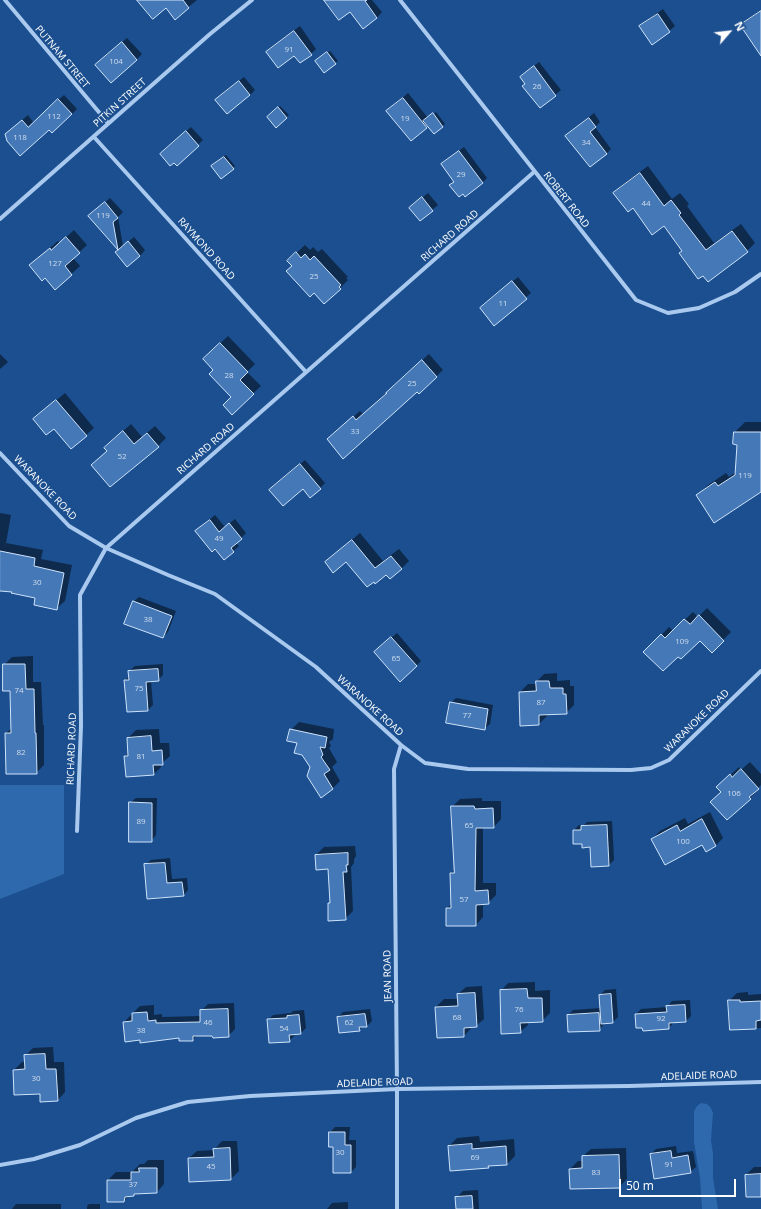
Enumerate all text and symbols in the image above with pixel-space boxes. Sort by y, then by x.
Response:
north arrow [709,12,749,52]
text: N [731,19,749,34]
street label: PUTNAM STREET [32,23,92,91]
house number: 91 [284,45,294,55]
house number: 104 [109,57,123,67]
street label: PITKIN STREET [91,76,149,130]
house number: 26 [532,82,542,92]
house number: 112 [47,112,61,122]
house number: 19 [400,114,410,124]
house number: 118 [13,133,27,143]
house number: 34 [581,138,591,148]
house number: 29 [456,170,466,180]
street label: ROBERT ROAD [540,170,592,230]
house number: 44 [641,199,651,209]
street label: RICHARD ROAD [419,208,481,264]
house number: 119 [96,211,110,221]
street label: RAYMOND ROAD [175,215,237,283]
house number: 127 [48,259,62,269]
house number: 25 [309,272,319,282]
house number: 11 [498,299,508,309]
house number: 28 [224,371,234,381]
house number: 25 [407,379,417,389]
street label: RICHARD ROAD [175,421,237,477]
house number: 33 [350,427,360,437]
house number: 52 [117,452,127,462]
street label: WARANOKE ROAD [11,453,79,523]
house number: 119 [738,471,752,481]
house number: 49 [214,534,224,544]
house number: 30 [32,578,42,588]
house number: 38 [143,615,153,625]
house number: 109 [675,637,689,647]
house number: 65 [391,654,401,664]
street label: WARANOKE ROAD [334,673,406,739]
house number: 75 [134,684,144,694]
house number: 74 [14,686,24,696]
street label: WARANOKE ROAD [662,687,732,755]
house number: 87 [536,698,546,708]
house number: 77 [462,711,472,721]
street label: RICHARD ROAD [65,713,79,785]
house number: 82 [16,748,26,758]
house number: 81 [136,752,146,762]
house number: 106 [727,789,741,799]
house number: 89 [136,817,146,827]
house number: 65 [464,821,474,831]
house number: 100 [676,837,690,847]
house number: 57 [459,895,469,905]
street label: JEAN ROAD [382,950,394,1002]
house number: 76 [514,1005,524,1015]
house number: 68 [452,1013,462,1023]
house number: 92 [656,1014,666,1024]
house number: 46 [203,1018,213,1028]
house number: 62 [344,1018,354,1028]
house number: 54 [279,1024,289,1034]
house number: 38 [136,1026,146,1036]
street label: ADELAIDE ROAD [661,1069,737,1083]
house number: 30 [31,1074,41,1084]
street label: ADELAIDE ROAD [337,1076,413,1090]
house number: 30 [335,1148,345,1158]
house number: 69 [470,1153,480,1163]
house number: 91 [664,1160,674,1170]
house number: 45 [206,1162,216,1172]
house number: 83 [591,1168,601,1178]
scale bar [621,1171,738,1197]
text: 50 m [626,1177,654,1194]
house number: 37 [128,1180,138,1190]

